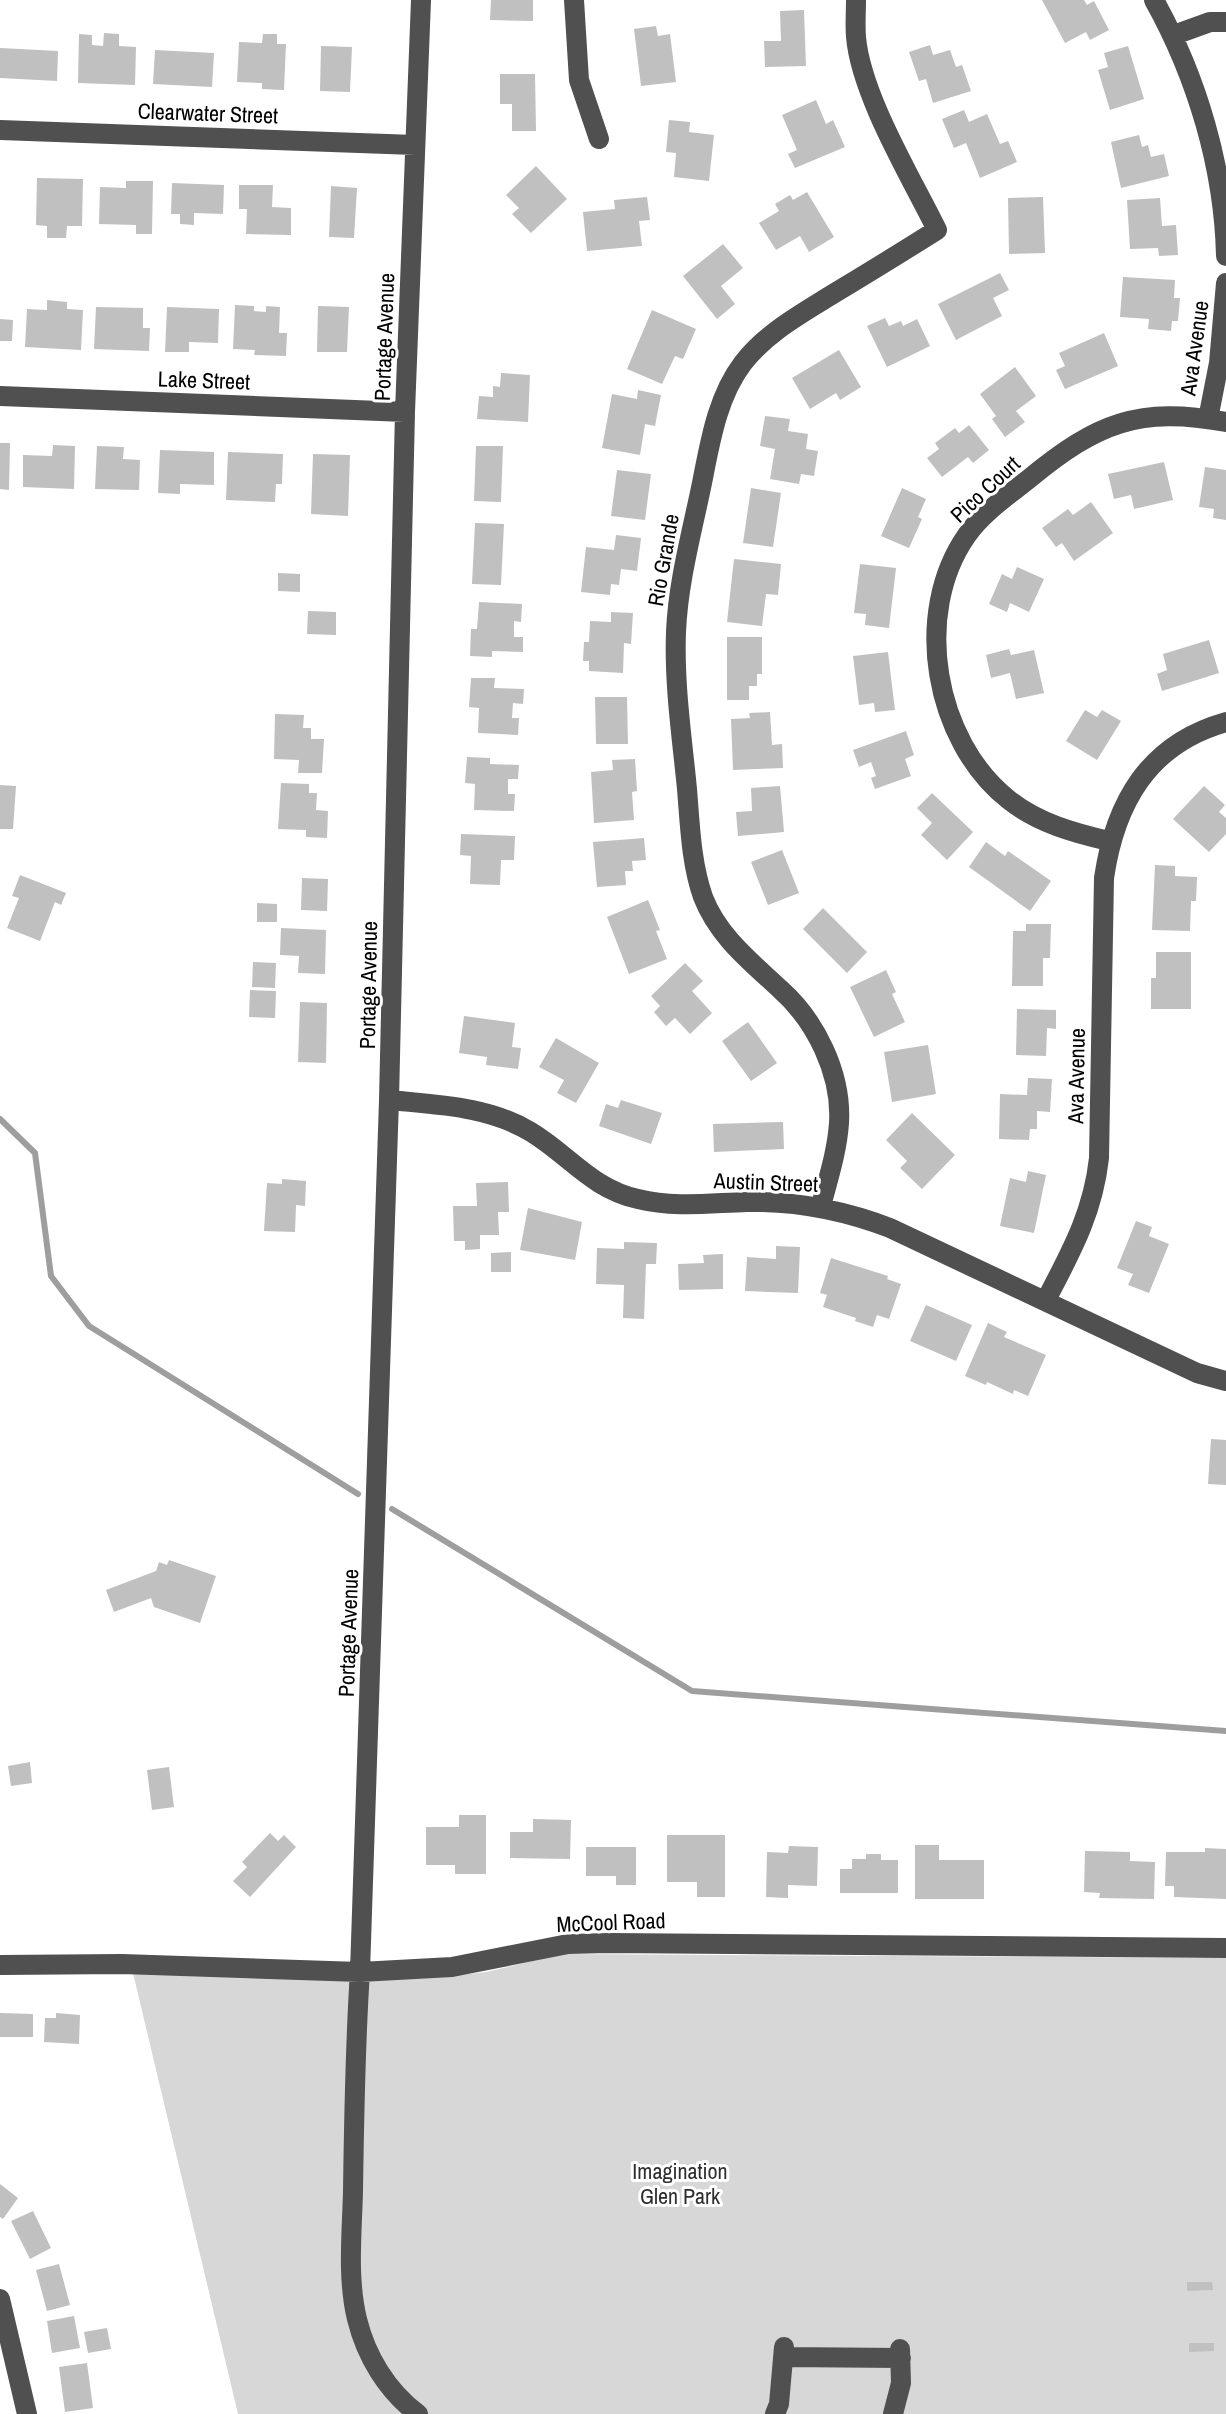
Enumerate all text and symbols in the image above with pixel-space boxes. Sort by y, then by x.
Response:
street label: Clearwater Street [137,96,279,130]
street label: Portage Avenue [367,272,401,402]
street label: Ava Avenue [1172,299,1216,398]
street label: Lake Street [157,363,251,397]
street label: Pico Court [944,449,1026,529]
street label: Rio Grande [640,511,686,609]
street label: Portage Avenue [352,921,384,1049]
street label: Ava Avenue [1060,1028,1092,1125]
street label: Austin Street [712,1165,819,1199]
street label: Portage Avenue [331,1568,365,1698]
street label: McCool Road [556,1905,666,1939]
park label: Imagination Glen Park [632,2156,728,2211]

